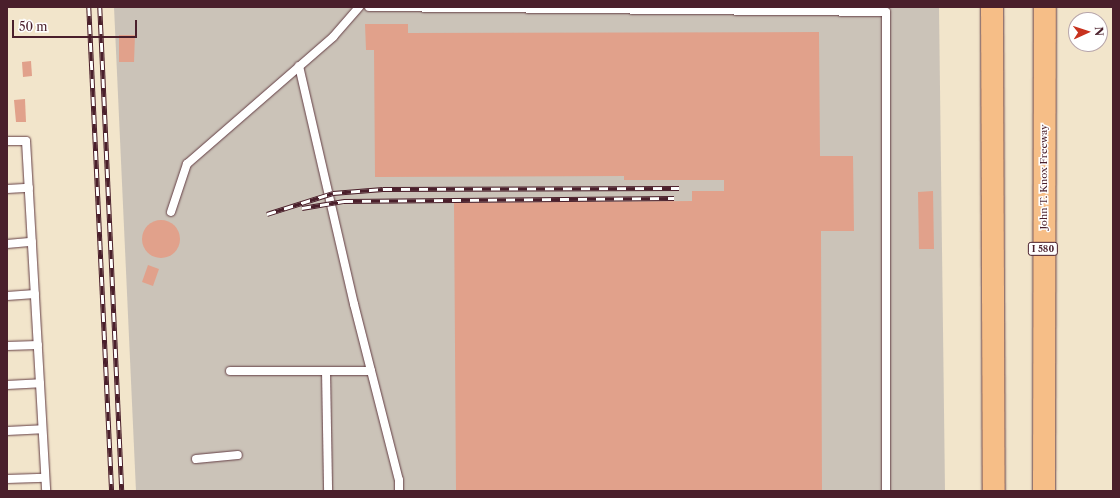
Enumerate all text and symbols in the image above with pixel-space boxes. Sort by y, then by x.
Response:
scale bar [14,12,139,38]
north arrow [1068,12,1108,52]
text: 50 m [19,19,48,34]
text: N [1092,26,1106,37]
street label: John T. Knox Freeway [1038,124,1050,230]
road number: I 580 [1027,242,1059,256]

